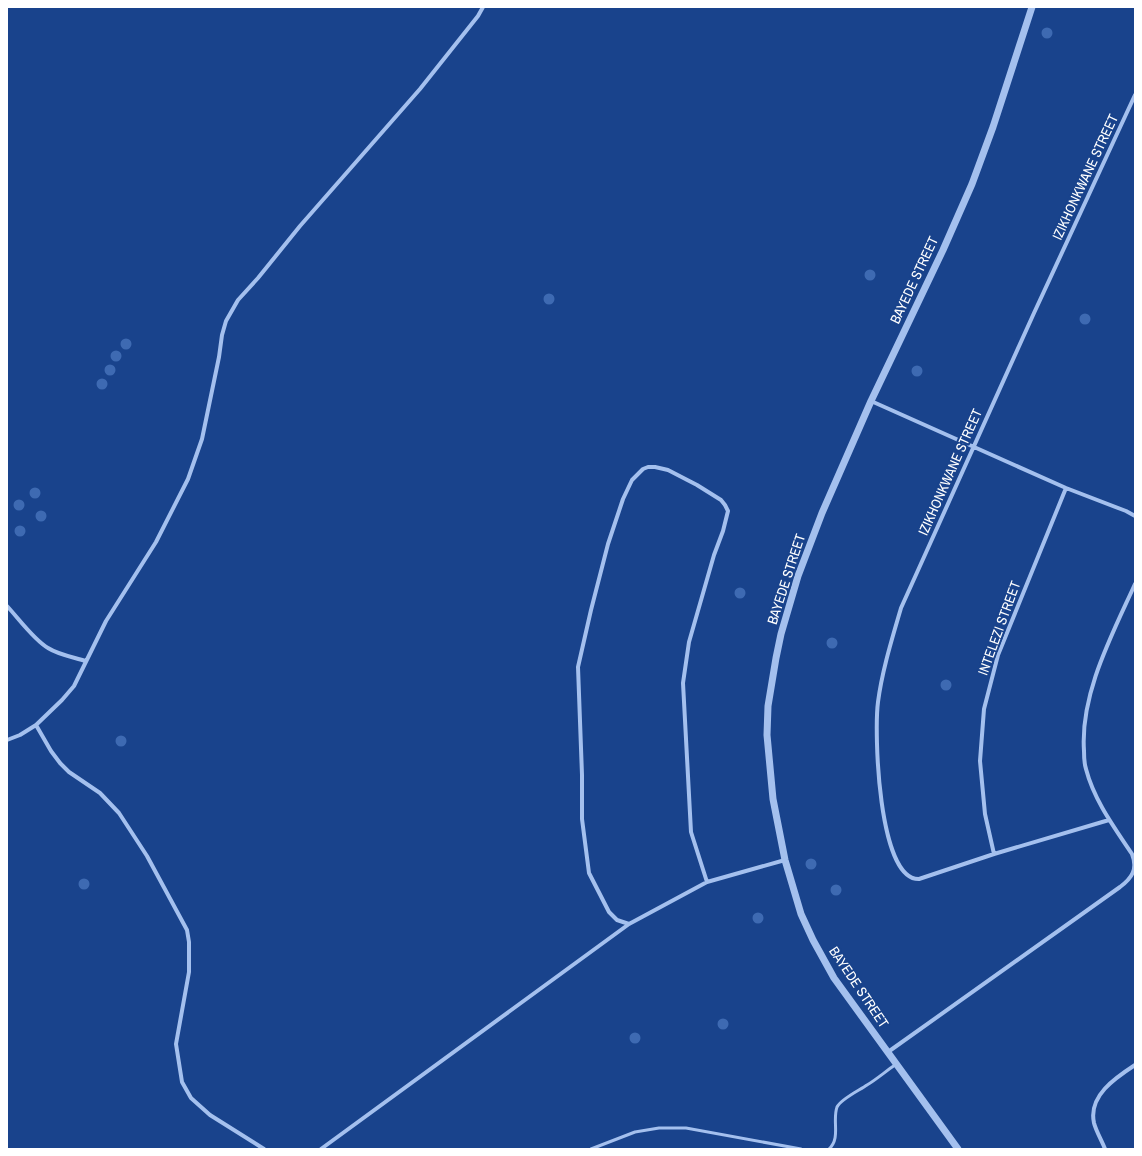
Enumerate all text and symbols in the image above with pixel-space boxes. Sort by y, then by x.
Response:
street label: IZIKHONKWANE STREET [1048,111,1122,243]
street label: BAYEDE STREET [886,233,942,327]
street label: IZIKHONKWANE STREET [914,406,986,538]
street label: BAYEDE STREET [763,531,809,627]
street label: INTELEZI STREET [974,578,1024,678]
street label: BAYEDE STREET [825,943,893,1031]

